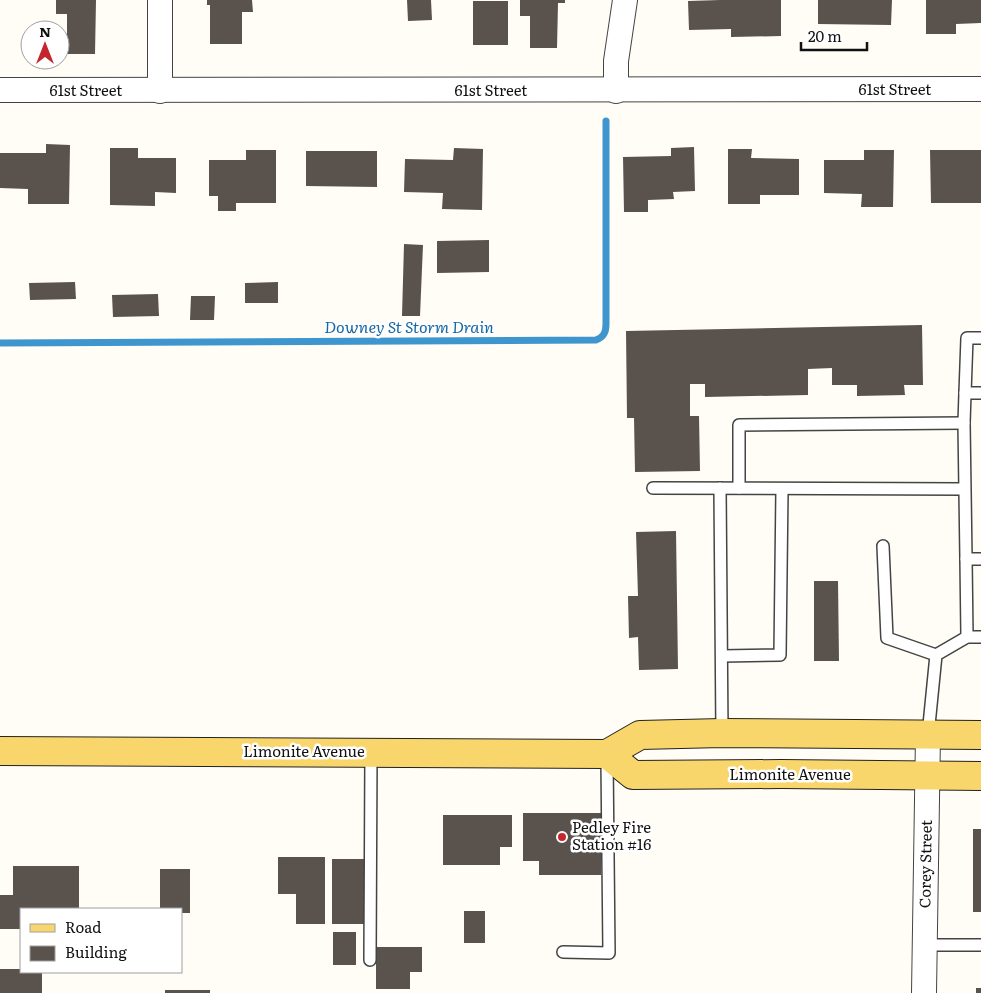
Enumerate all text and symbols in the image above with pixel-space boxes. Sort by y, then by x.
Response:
north arrow [20,20,70,70]
scale bar [801,20,867,52]
text: N [39,21,51,41]
text: 20 m [808,24,842,47]
street label: 61st Street [859,77,931,100]
street label: 61st Street [50,78,122,101]
street label: 61st Street [455,78,527,101]
water label: Downey St Storm Drain [324,314,494,338]
street label: Limonite Avenue [243,739,365,762]
street label: Limonite Avenue [729,762,851,785]
place label: Pedley Fire Station #16 [572,815,651,855]
street label: Corey Street [912,820,937,908]
marker: Pedley Fire Station #16 [556,831,568,843]
legend [20,908,182,973]
text: Road [65,915,101,938]
text: Building [65,940,127,963]

